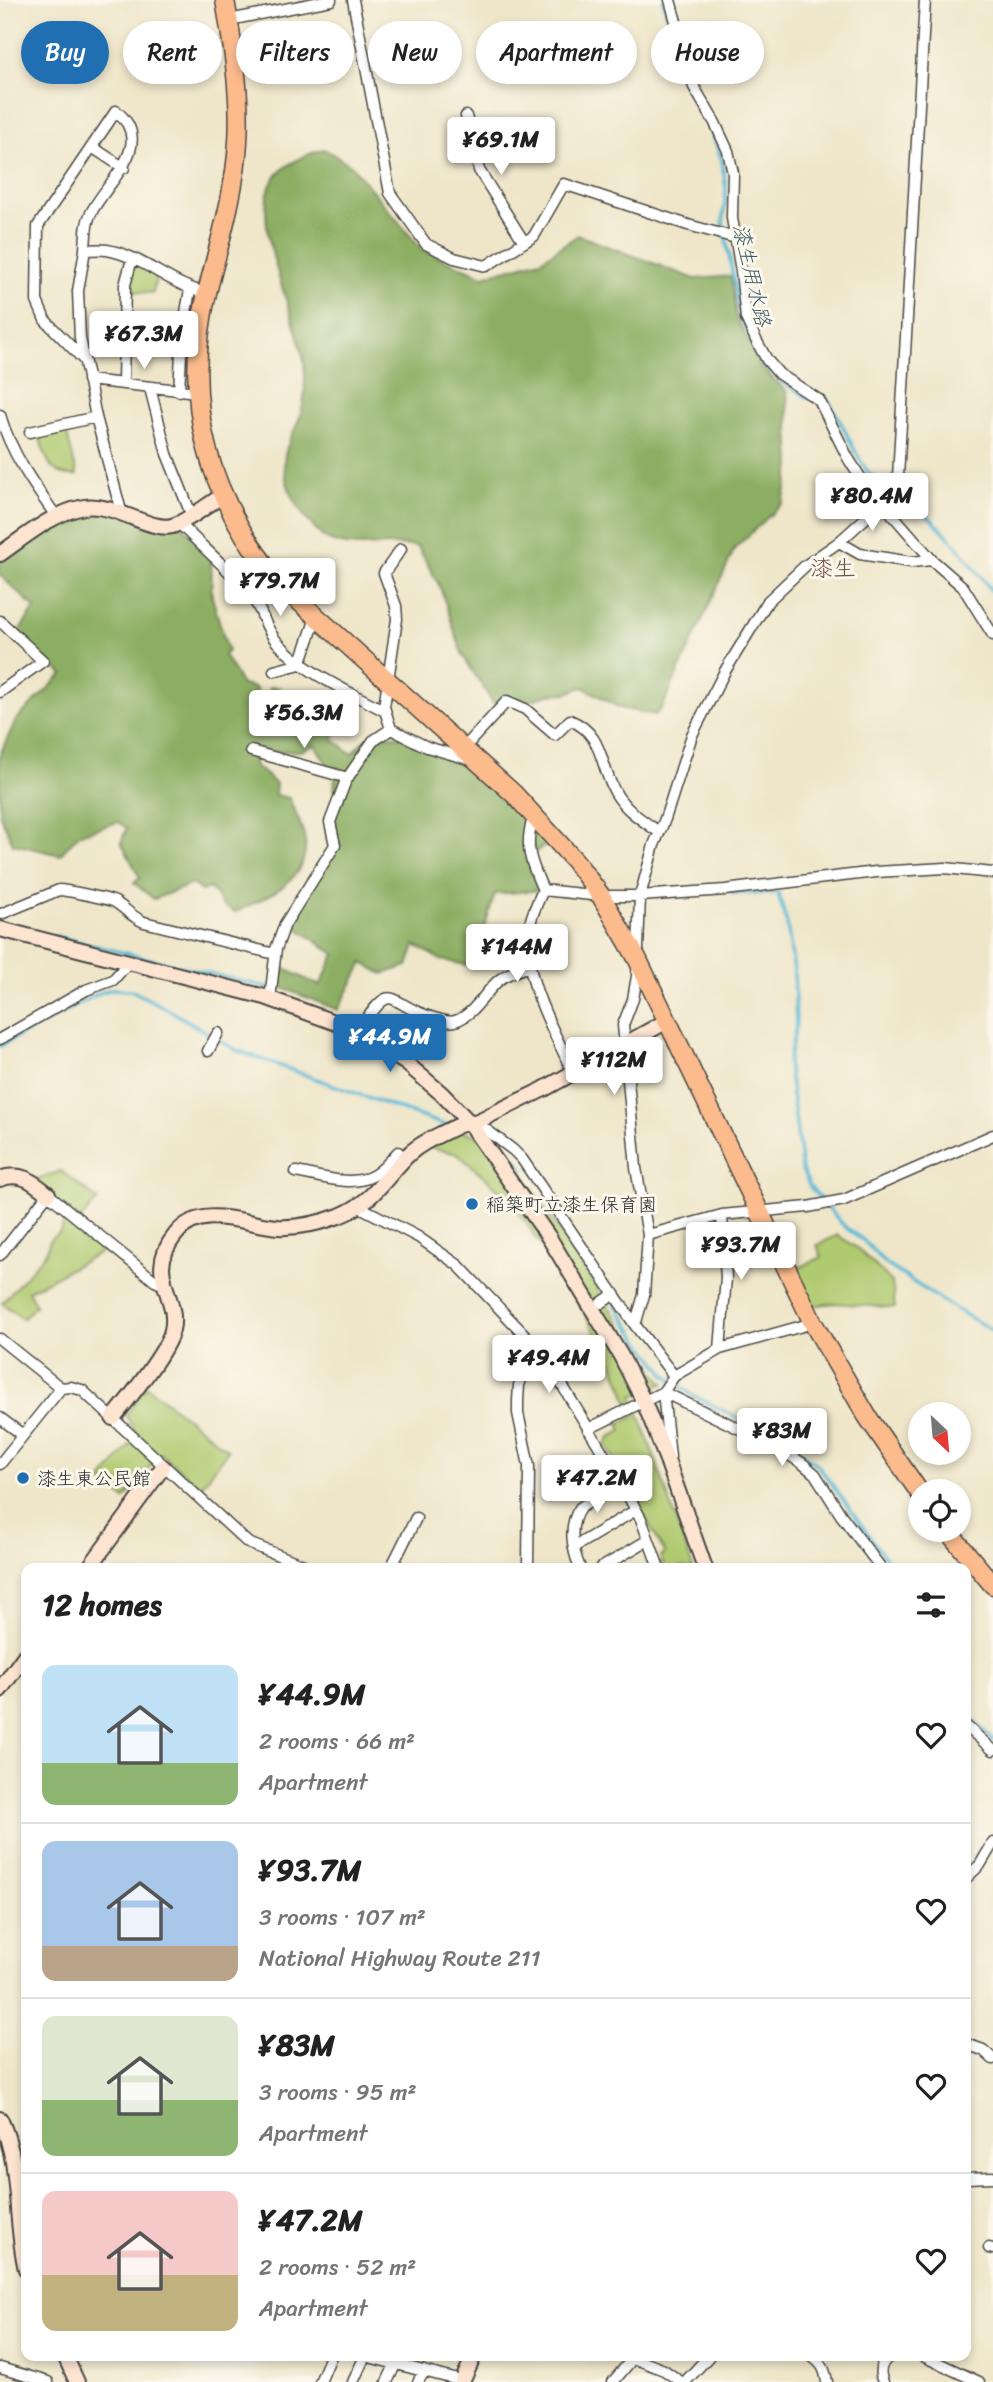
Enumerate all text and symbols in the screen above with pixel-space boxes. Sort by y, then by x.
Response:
chip: Buy [21,21,109,84]
chip: Rent [123,21,222,84]
chip: Filters [236,21,354,84]
chip: New [368,21,462,84]
chip: Apartment [476,21,637,84]
chip: House [651,21,764,84]
pin: ¥69.1M [444,118,558,177]
text: ¥69.1M [463,119,539,160]
water label: 漆生用水路 [722,220,783,331]
pin: ¥67.3M [87,312,201,371]
text: ¥67.3M [105,313,183,354]
pin: ¥80.4M [815,474,929,533]
text: ¥80.4M [831,475,913,516]
district label: 漆生 [810,548,856,589]
pin: ¥79.7M [223,558,337,618]
text: ¥79.7M [241,560,319,601]
pin: ¥56.3M [247,690,361,750]
text: ¥56.3M [265,692,343,733]
pin: ¥144M [468,925,566,984]
text: ¥144M [482,926,552,967]
pin: ¥44.9M [333,1014,447,1074]
text: ¥44.9M [349,1016,431,1057]
pin: ¥112M [565,1038,663,1097]
text: ¥112M [582,1039,646,1080]
place label: 稲築町立漆生保育園 [486,1188,657,1221]
marker: 稲築町立漆生保育園 [464,1196,480,1212]
pin: ¥93.7M [684,1222,798,1282]
text: ¥93.7M [702,1224,780,1265]
pin: ¥49.4M [492,1336,606,1395]
text: ¥49.4M [508,1337,590,1378]
north arrow [908,1402,971,1465]
map controls [908,1402,971,1542]
pin: ¥83M [741,1408,823,1468]
text: ¥83M [753,1410,811,1451]
pin: ¥47.2M [540,1456,654,1515]
text: ¥47.2M [557,1457,637,1498]
place label: 漆生東公民館 [37,1462,151,1495]
marker: 漆生東公民館 [15,1470,31,1486]
button: locate [908,1479,971,1542]
text: 12 homes [42,1578,162,1632]
icon: filters [912,1586,950,1624]
text: ¥44.9M [259,1667,365,1721]
icon: home [98,1693,182,1777]
icon: heart [912,1716,950,1754]
text: 2 rooms · 66 m² [259,1721,415,1762]
text: Apartment [259,1762,368,1803]
text: ¥93.7M [259,1843,361,1897]
icon: home [98,1869,182,1953]
icon: heart [912,1892,950,1930]
text: 3 rooms · 107 m² [259,1897,426,1938]
text: National Highway Route 211 [259,1938,541,1979]
text: ¥83M [259,2018,335,2072]
icon: home [98,2044,182,2128]
icon: heart [912,2067,950,2105]
text: 3 rooms · 95 m² [259,2072,416,2113]
text: Apartment [259,2113,368,2154]
text: ¥47.2M [259,2193,362,2247]
icon: home [98,2219,182,2303]
icon: heart [912,2242,950,2280]
text: 2 rooms · 52 m² [259,2247,416,2288]
text: Apartment [259,2288,368,2329]

